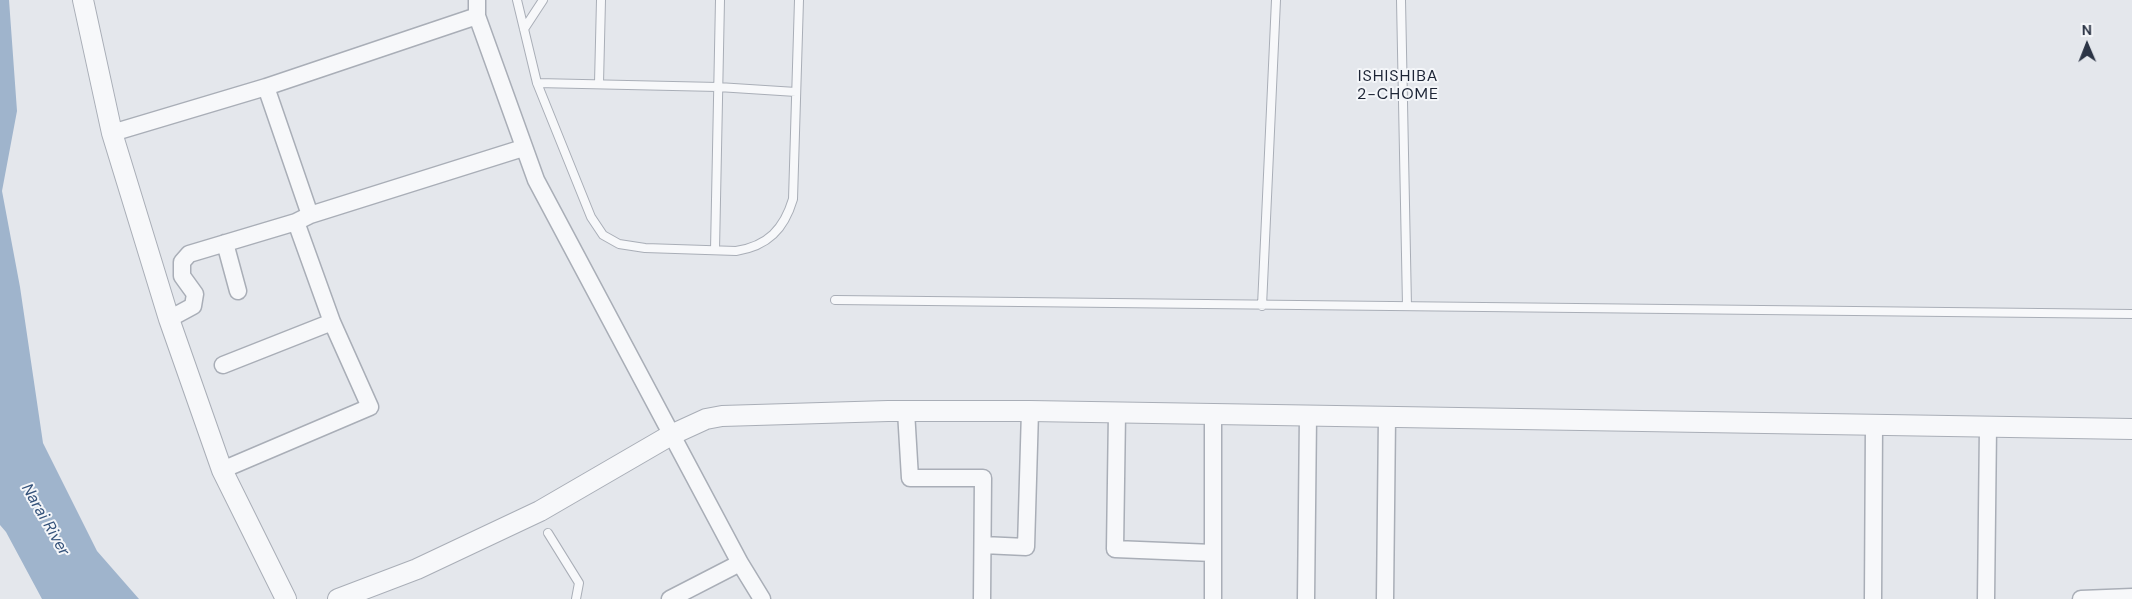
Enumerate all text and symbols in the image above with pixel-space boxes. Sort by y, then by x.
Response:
north arrow [2062,20,2112,70]
text: N [2081,21,2092,39]
district label: ISHISHIBA 2-CHOME [1356,67,1440,105]
water label: Narai River [17,481,73,559]

